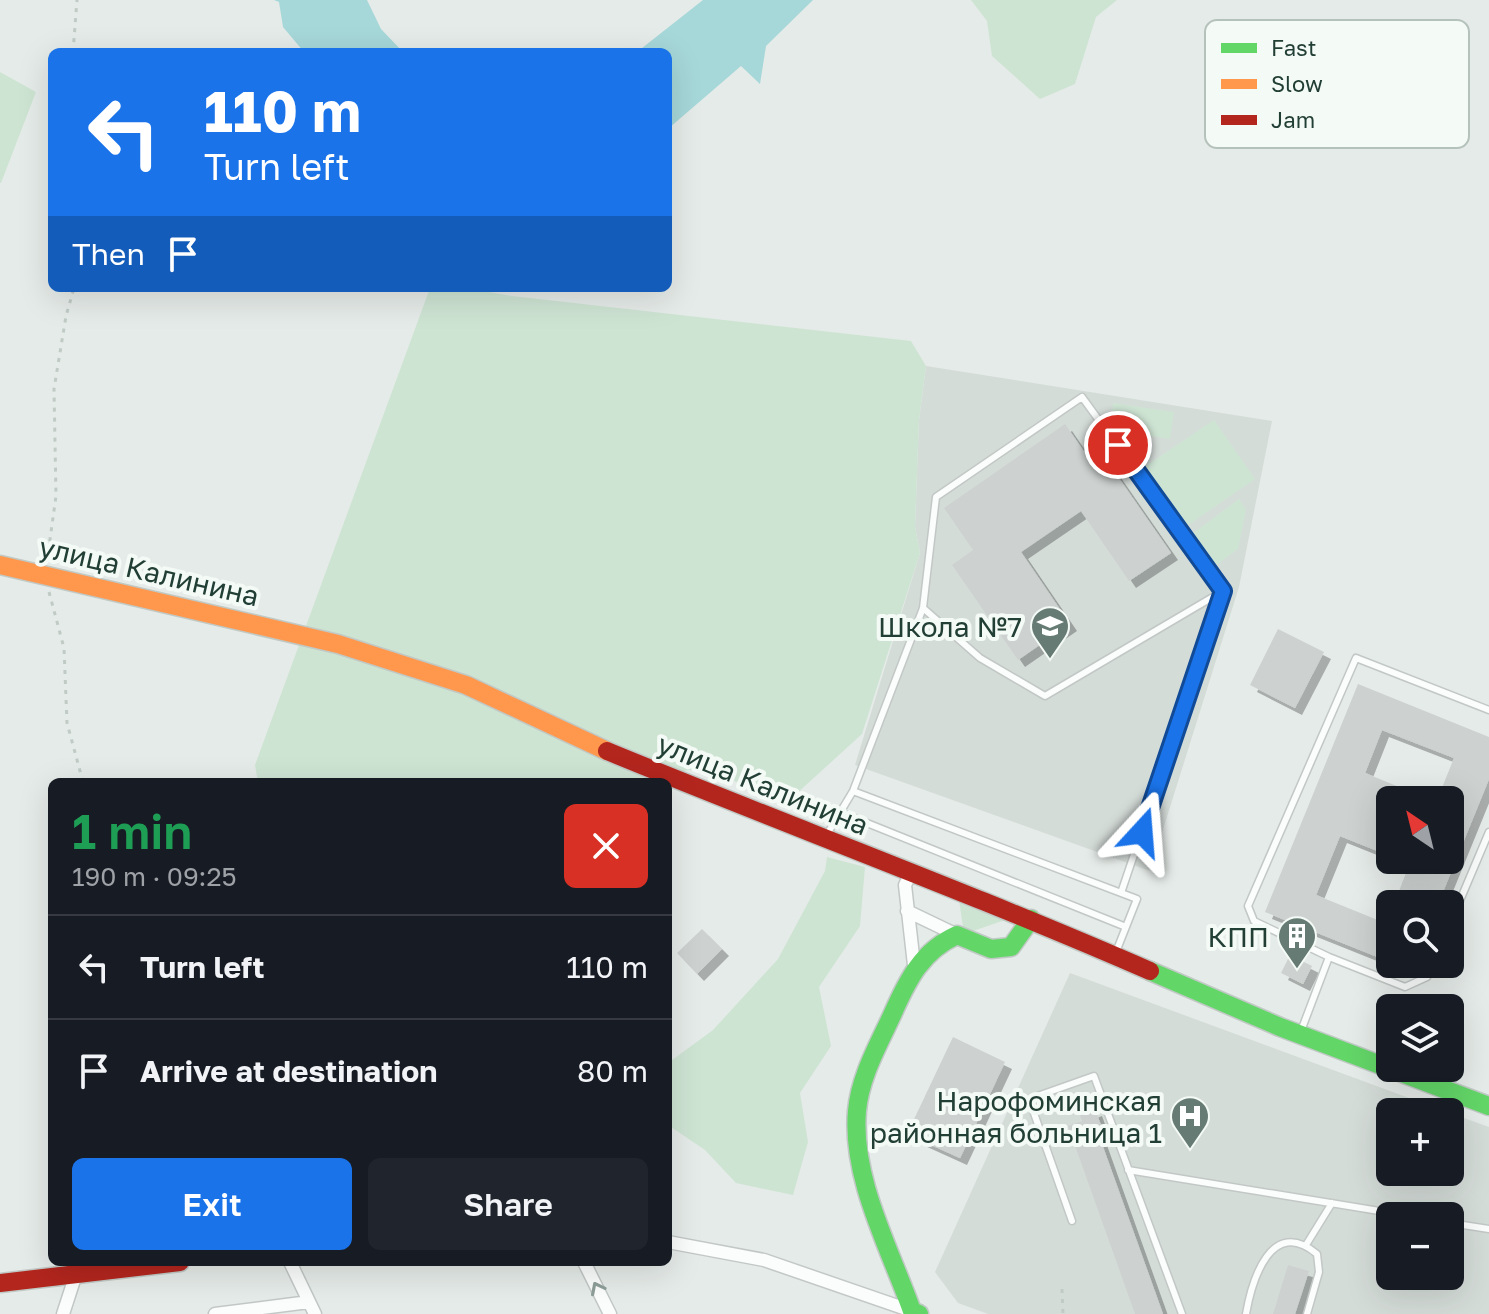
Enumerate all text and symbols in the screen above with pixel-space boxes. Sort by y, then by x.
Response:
legend [1205,20,1469,148]
text: Fast [1271,34,1317,61]
text: Slow [1271,70,1323,97]
text: 110 m [204,77,361,144]
icon: left [72,80,176,184]
text: Jam [1271,106,1315,133]
text: Turn left [204,145,350,188]
icon: arrive [161,232,205,276]
text: Then [72,236,145,272]
pin [1084,411,1152,479]
icon: arrive [1096,423,1140,467]
street label: улица Калинина [36,530,262,612]
school or university icon: Школа №7 [1029,605,1071,660]
place label: Школа №7 [878,610,1022,643]
street label: улица Калинина [653,727,873,841]
north arrow [1376,786,1464,874]
map controls [1376,786,1464,1290]
position arrow [1100,790,1184,874]
text: 1 min [72,802,192,860]
button: close [564,804,648,888]
text: 190 m · 09:25 [72,861,237,892]
button: search [1376,890,1464,978]
building icon: КПП [1276,915,1318,970]
place label: КПП [1207,920,1269,953]
icon: left [72,945,116,989]
text: Turn left [140,949,265,985]
text: 110 m [566,949,648,985]
button: layers [1376,994,1464,1082]
icon: arrive [72,1049,116,1093]
text: Arrive at destination [140,1053,437,1089]
text: 80 m [577,1053,648,1089]
place label: Нарофоминская районная больница 1 [870,1084,1162,1149]
hospital icon: Нарофоминская районная больница 1 [1169,1095,1211,1150]
button: + [1376,1098,1464,1186]
button: Exit [72,1158,352,1250]
button: Share [368,1158,648,1250]
button: − [1376,1202,1464,1290]
one-way arrow [591,1282,607,1296]

